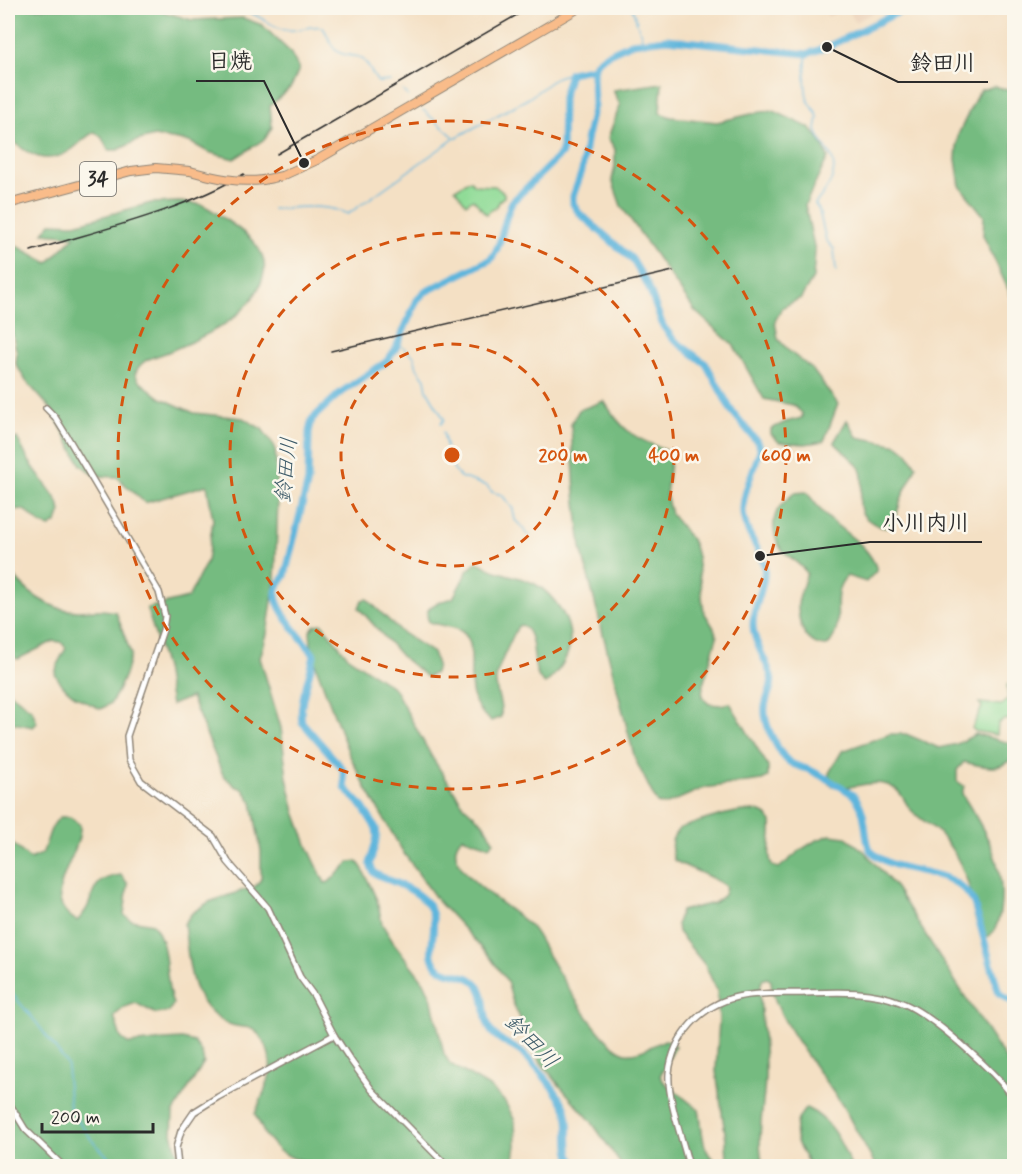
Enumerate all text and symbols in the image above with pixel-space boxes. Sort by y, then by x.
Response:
callout: 日焼 [196,41,264,81]
callout: 鈴田川 [898,42,988,82]
text: 日焼 [208,48,252,76]
text: 鈴田川 [910,50,976,78]
road number: 34 [80,162,116,196]
water label: 鈴田川 [270,436,304,504]
text: 200 m [538,444,588,468]
text: 400 m [649,444,699,468]
text: 600 m [761,444,811,468]
centre of rings [442,445,462,465]
callout: 小川内川 [870,502,982,542]
text: 小川内川 [882,510,970,538]
water label: 鈴田川 [498,1009,564,1075]
scale bar [42,1096,153,1134]
text: 200 m [51,1106,100,1130]

